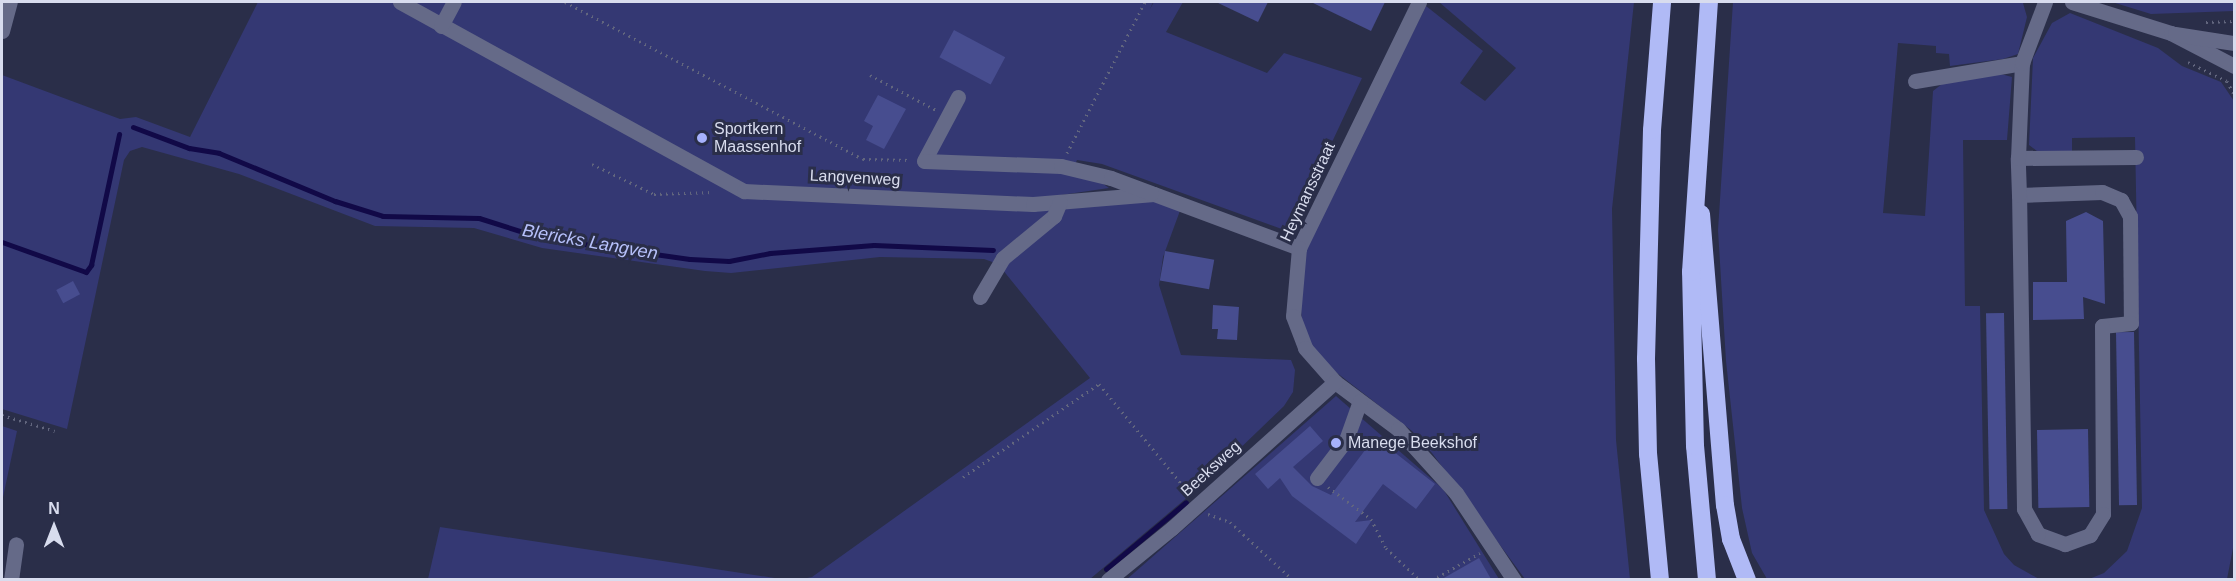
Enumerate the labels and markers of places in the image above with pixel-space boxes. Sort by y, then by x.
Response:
place label: Sportkern Maassenhof [714,119,801,157]
marker: Sportkern Maassenhof [695,131,709,145]
place label: Manege Beekshof [1348,433,1477,453]
marker: Manege Beekshof [1329,436,1343,450]

